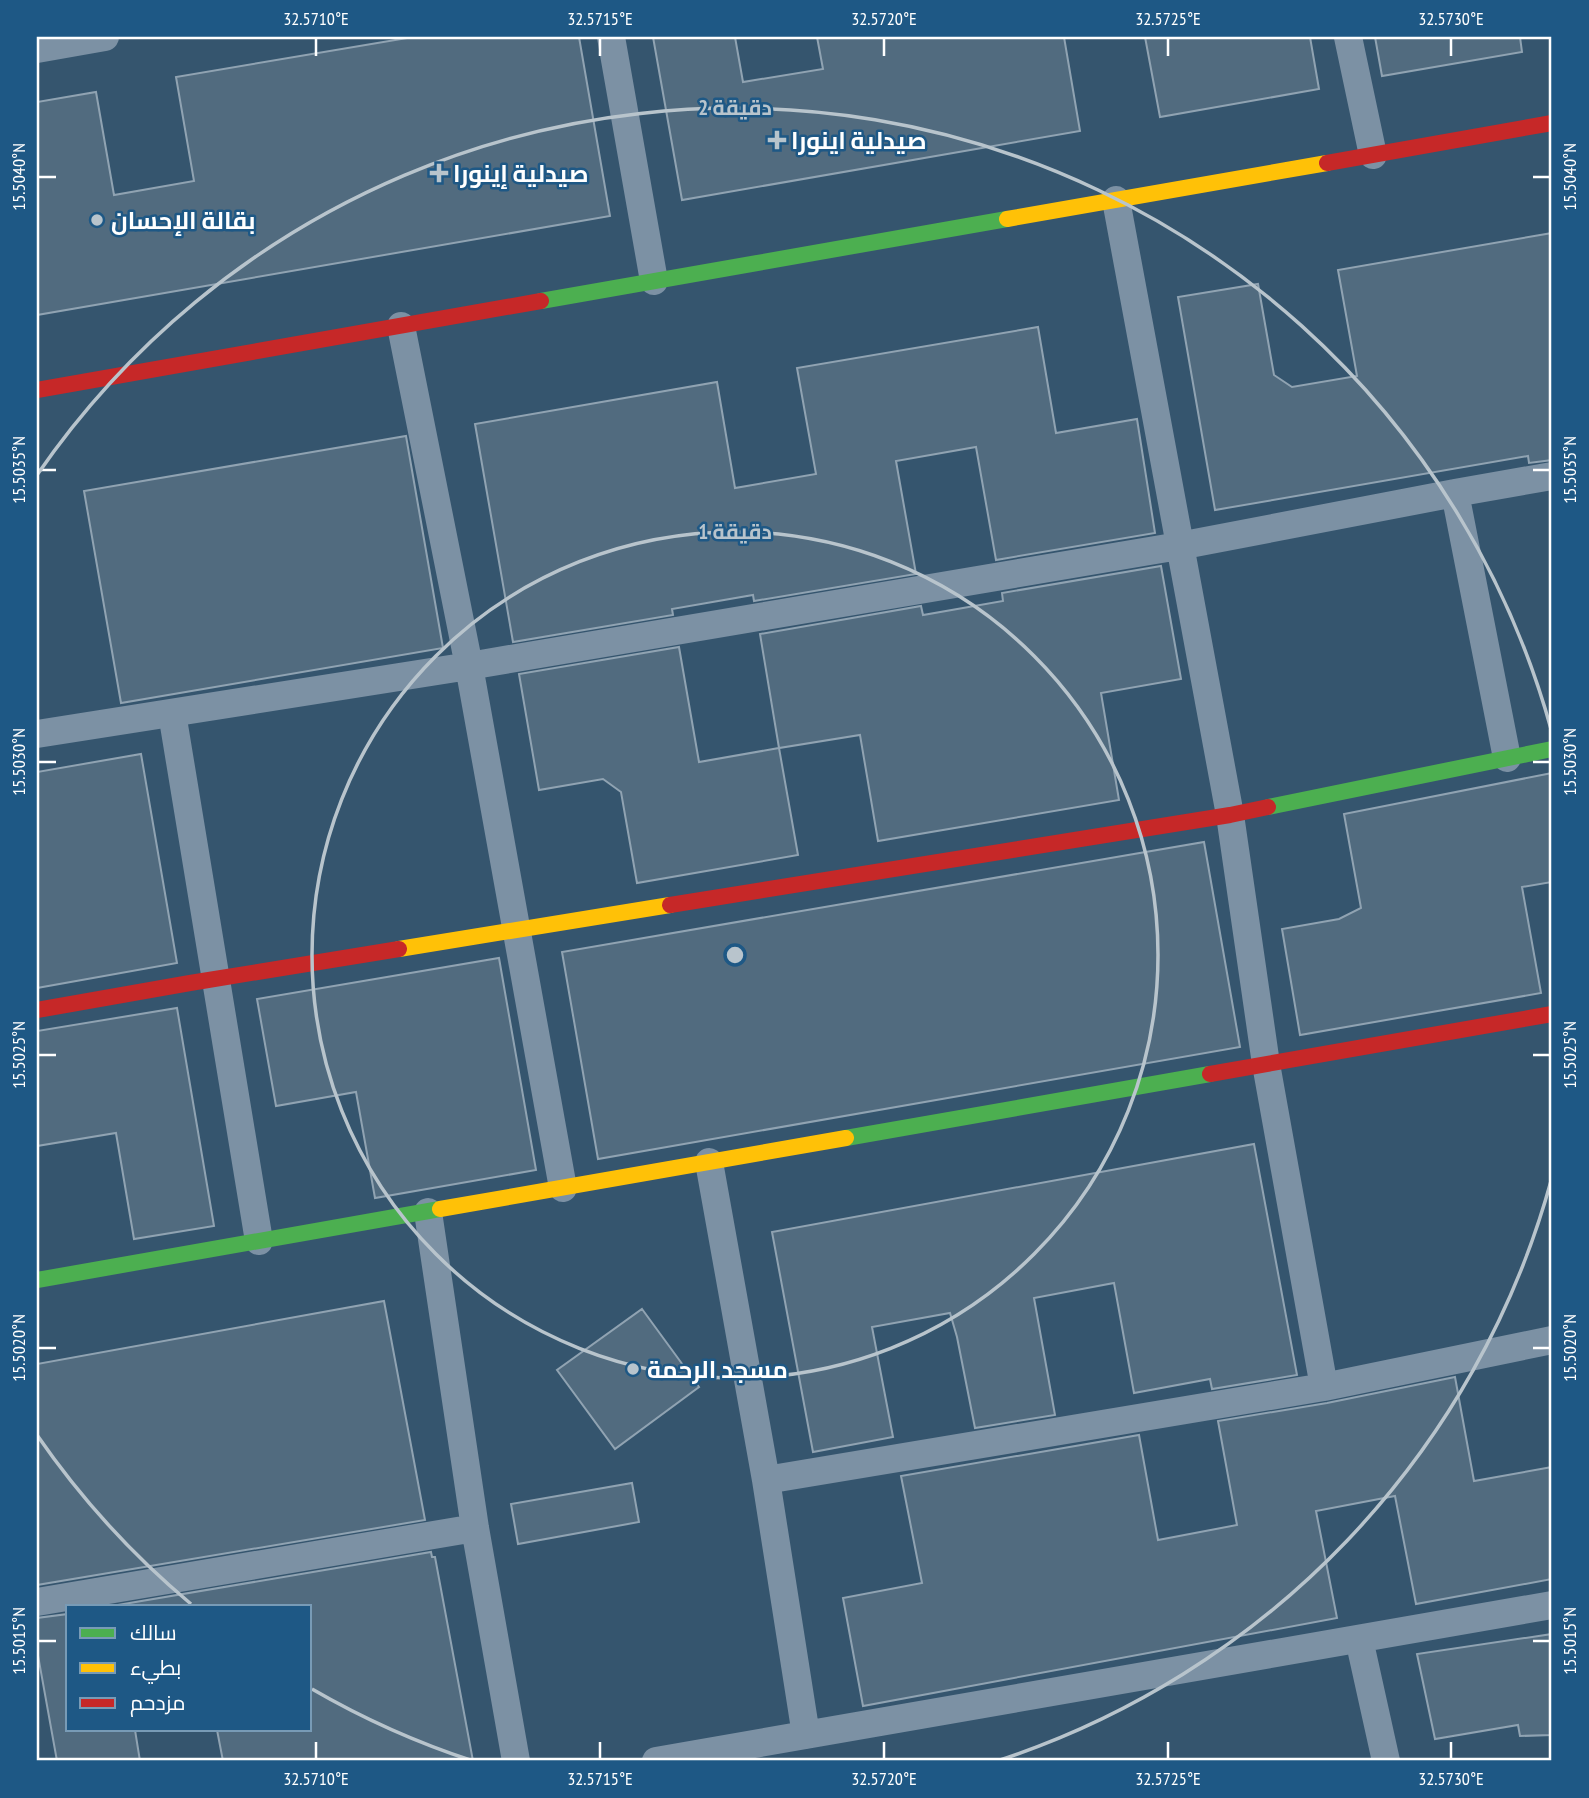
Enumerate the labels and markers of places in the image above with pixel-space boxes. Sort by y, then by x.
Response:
place label: صيدلية اينورا [791,125,927,156]
marker: صيدلية اينورا [769,132,785,148]
place label: صيدلية إينورا [453,158,589,189]
marker: صيدلية إينورا [431,165,447,181]
place label: بقالة الإحسان [111,205,255,236]
marker: بقالة الإحسان [89,212,105,228]
centre of rings [723,943,747,967]
place label: مسجد الرحمة [647,1354,788,1385]
marker: مسجد الرحمة [625,1361,641,1377]

